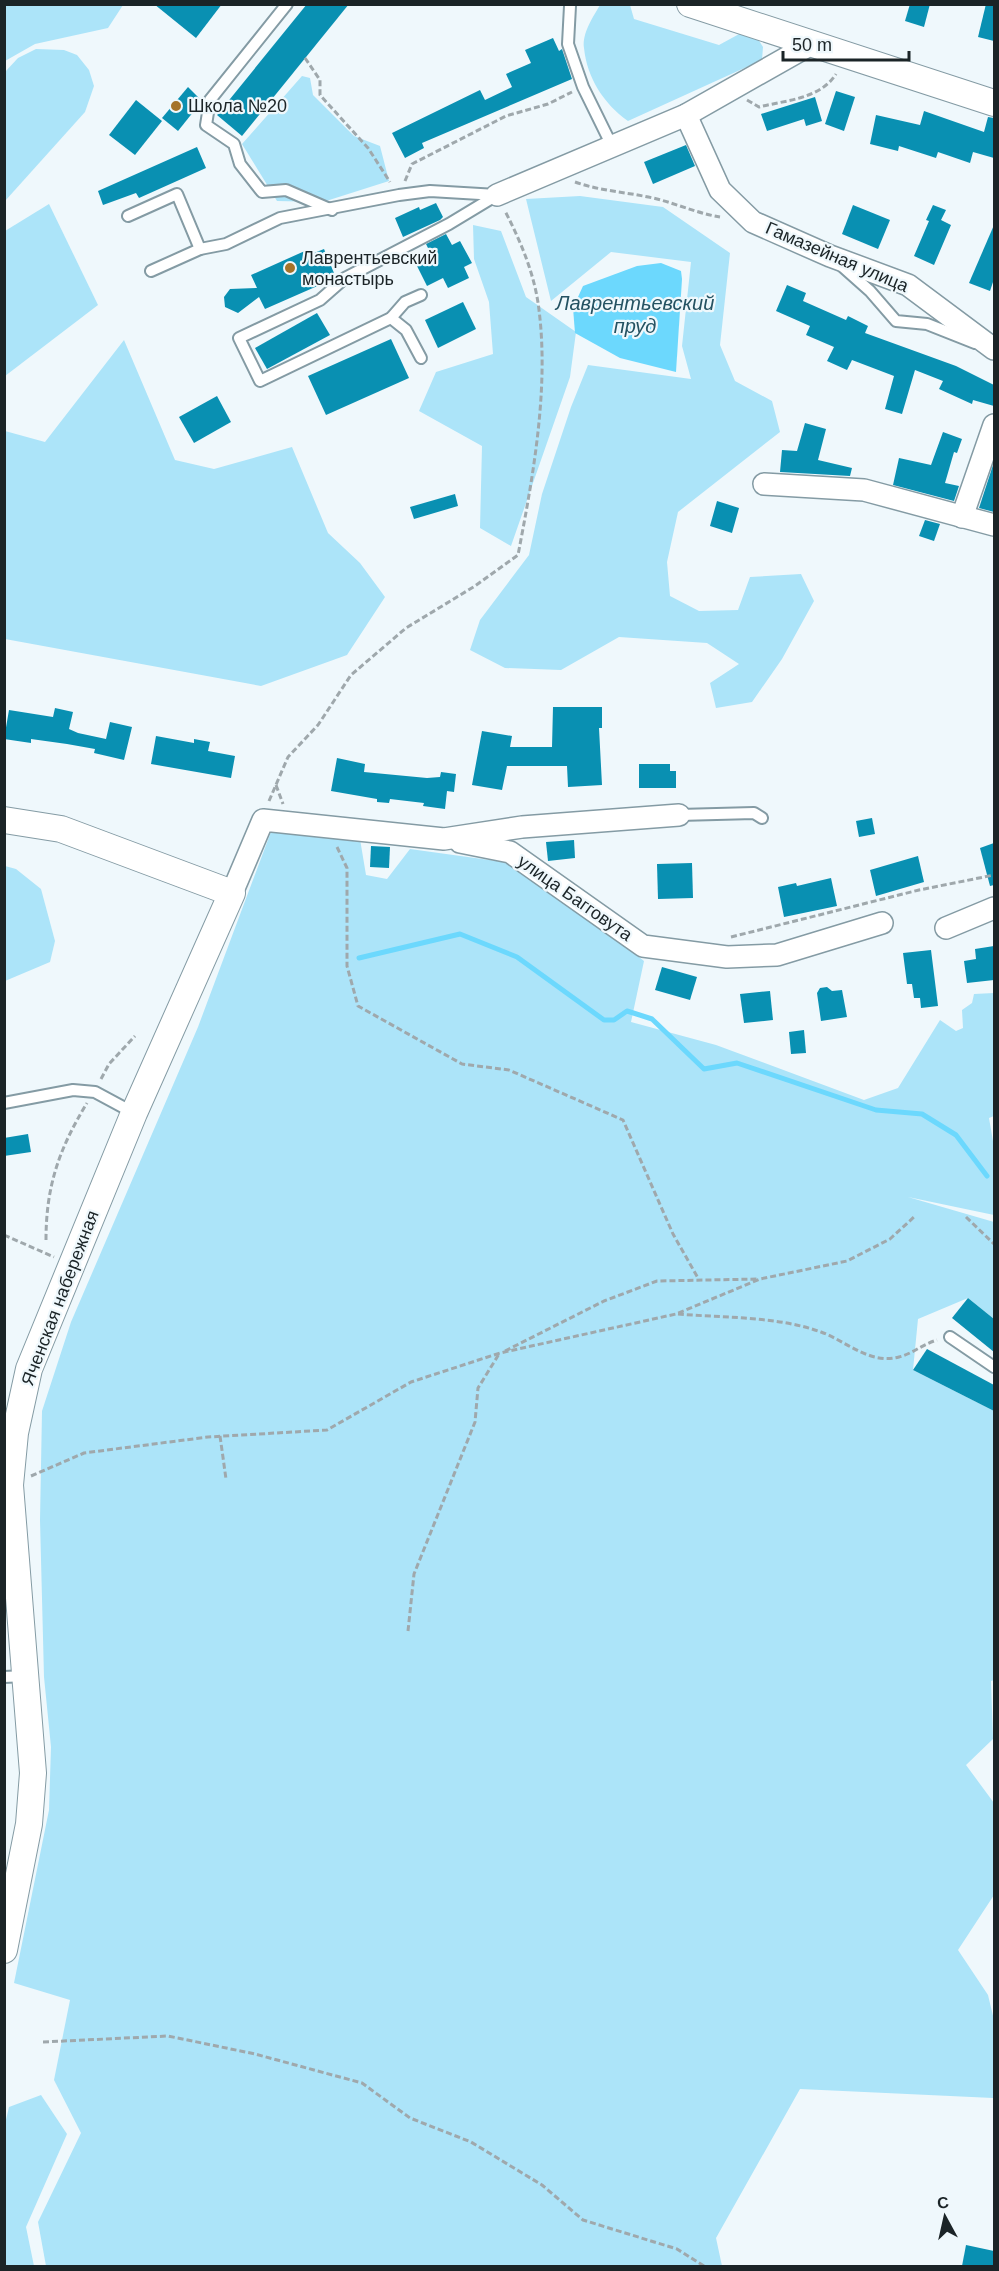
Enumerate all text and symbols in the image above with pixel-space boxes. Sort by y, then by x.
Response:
scale bar [783,24,909,62]
text: 50 m [792,35,832,55]
place label: Школа №20 [188,96,287,116]
marker: Школа №20 [169,99,183,113]
street label: Гамазейная улица [763,218,912,297]
place label: Лаврентьевский монастырь [302,248,437,289]
marker: Лаврентьевский монастырь [283,261,297,275]
water label: Лаврентьевский пруд [554,292,714,337]
street label: улица Багговута [514,851,637,946]
street label: Яченская набережная [17,1208,103,1388]
north arrow [915,2187,975,2247]
text: С [936,2193,950,2212]

